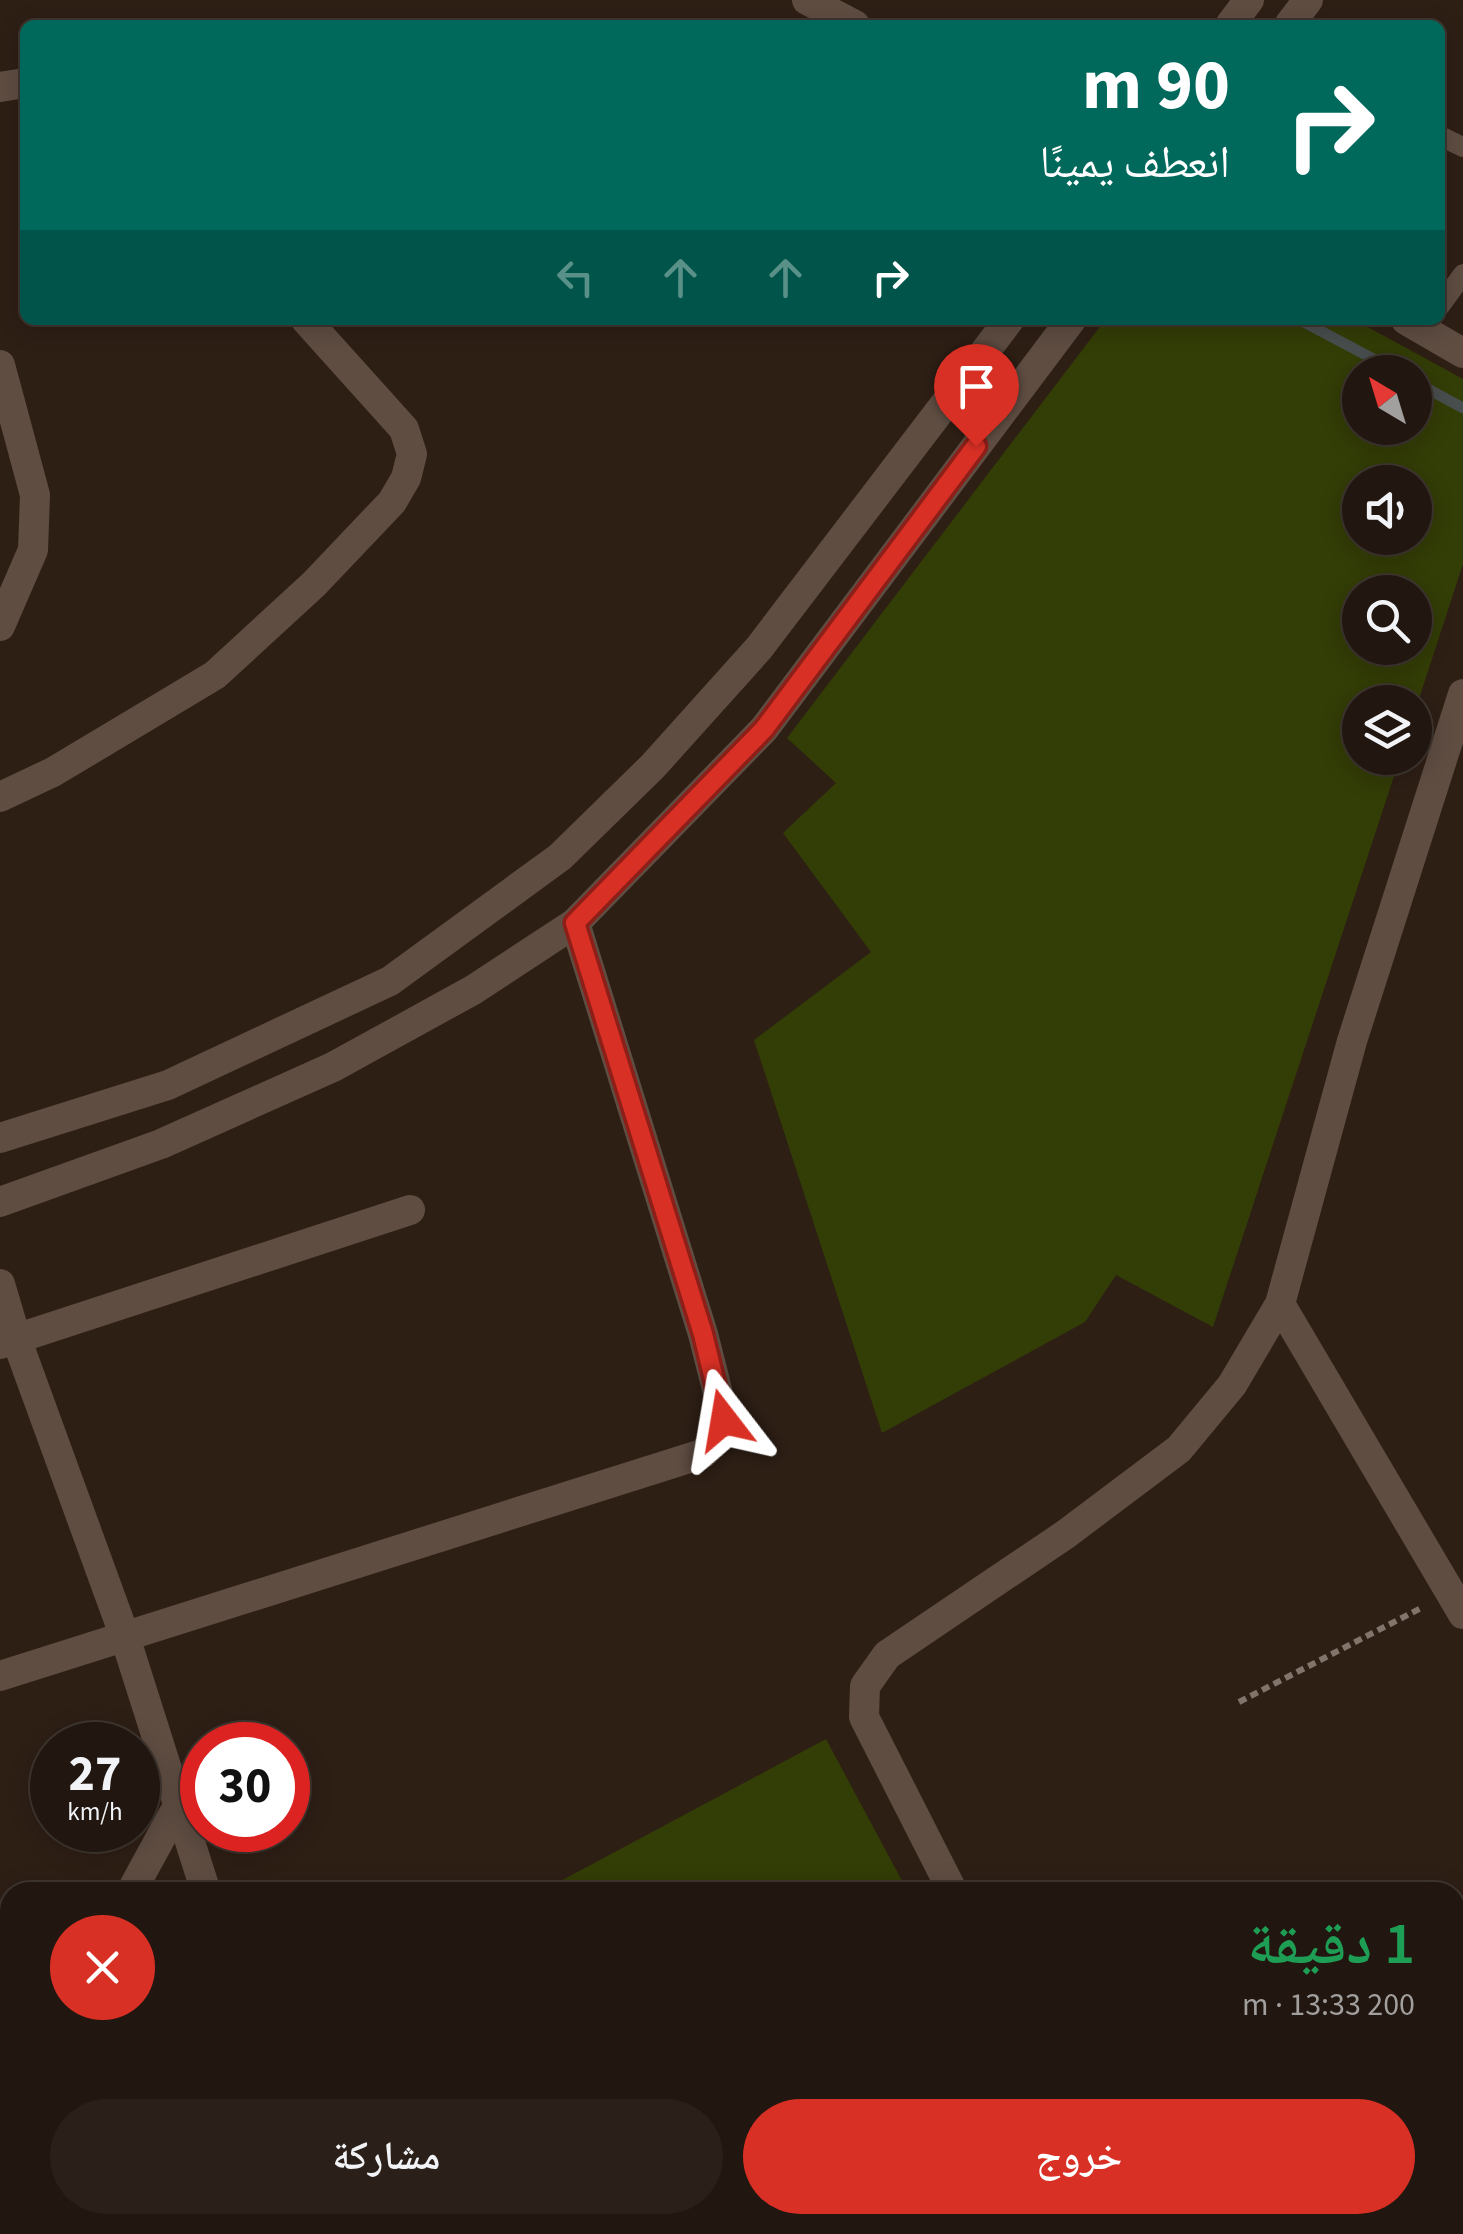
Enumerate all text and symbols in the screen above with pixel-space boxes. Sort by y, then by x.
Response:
text: 90 m [1082,36,1230,136]
icon: right [1265,60,1395,190]
text: انعطف يمينًا [1039,131,1230,195]
icon: left [548,250,603,305]
icon: ahead [653,250,708,305]
icon: ahead [758,250,813,305]
icon: right [863,250,918,305]
pin [934,344,1019,447]
north arrow [1342,355,1432,445]
map controls [1342,355,1432,775]
icon: arrive [949,359,1004,414]
button: sound [1342,465,1432,555]
button: search [1342,575,1432,665]
button: layers [1342,685,1432,775]
position arrow [672,1368,776,1472]
speed limit sign: 30 [180,1722,310,1852]
text: 27 [69,1739,121,1810]
text: km/h [67,1794,123,1830]
text: 1 دقيقة [1248,1902,1415,1987]
button: close [50,1915,155,2020]
text: 200 m · 13:33 [1242,1982,1415,2028]
button: مشاركة [50,2099,723,2214]
button: خروج [743,2099,1415,2214]

